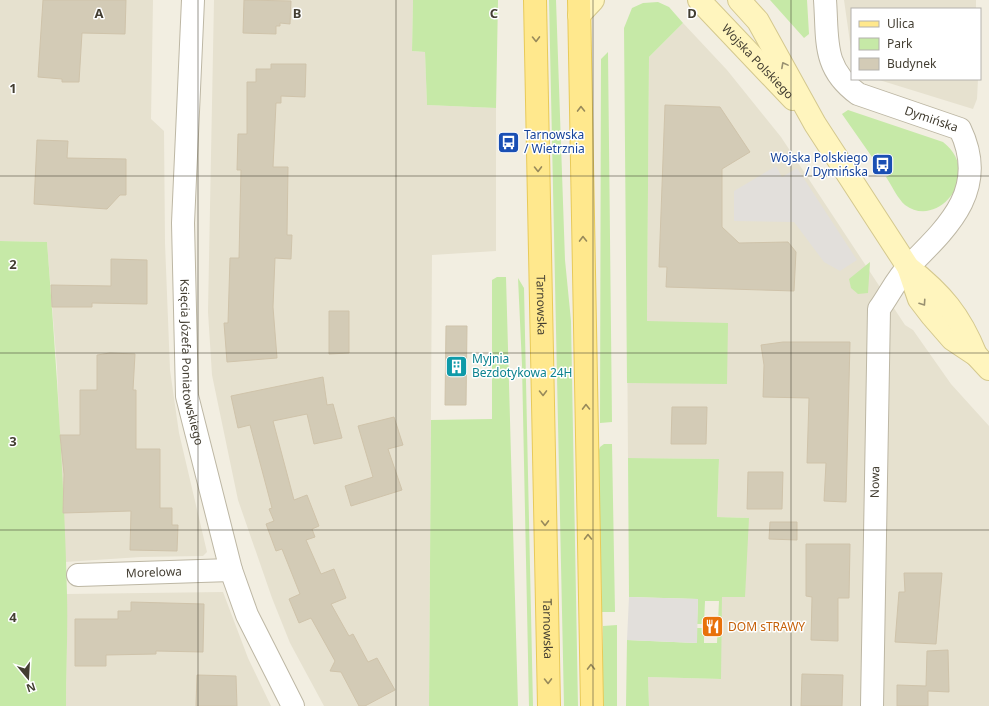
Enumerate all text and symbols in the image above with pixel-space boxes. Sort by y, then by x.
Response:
text: A [95,4,104,22]
text: B [293,4,301,22]
text: C [490,4,498,22]
text: D [687,4,697,22]
legend [851,8,981,80]
text: Ulica [887,15,914,32]
street label: Wojska Polskiego [718,20,798,103]
text: Park [887,35,913,52]
one-way arrow [532,36,540,42]
text: Budynek [887,55,937,72]
one-way arrow [781,61,788,69]
text: 1 [9,79,17,97]
street label: Dymińska [902,102,961,136]
one-way arrow [577,106,585,112]
place label: Tarnowska / Wietrznia [524,126,585,157]
bus stop icon: Tarnowska / Wietrznia [496,129,522,155]
place label: Wojska Polskiego / Dymińska [770,149,868,180]
bus stop icon: Wojska Polskiego / Dymińska [870,152,896,178]
one-way arrow [534,166,542,172]
one-way arrow [579,236,587,242]
text: 2 [9,255,17,273]
street label: Tarnowska [532,275,551,335]
street label: Księcia Józefa Poniatowskiego [176,279,208,447]
one-way arrow [918,299,926,306]
place label: Myjnia Bezdotykowa 24H [472,350,573,381]
building icon: Myjnia Bezdotykowa 24H [443,353,469,379]
one-way arrow [539,390,547,396]
one-way arrow [582,404,590,410]
text: 3 [9,432,17,450]
street label: Nowa [866,466,883,498]
one-way arrow [541,520,549,526]
one-way arrow [584,534,593,540]
street label: Morelowa [126,563,182,581]
street label: Tarnowska [539,599,557,659]
text: 4 [9,608,17,626]
restaurant icon: DOM sTRAWY [699,614,725,640]
place label: DOM sTRAWY [728,618,805,635]
north arrow [8,658,48,698]
one-way arrow [587,664,595,670]
one-way arrow [544,678,552,684]
text: N [25,679,38,697]

